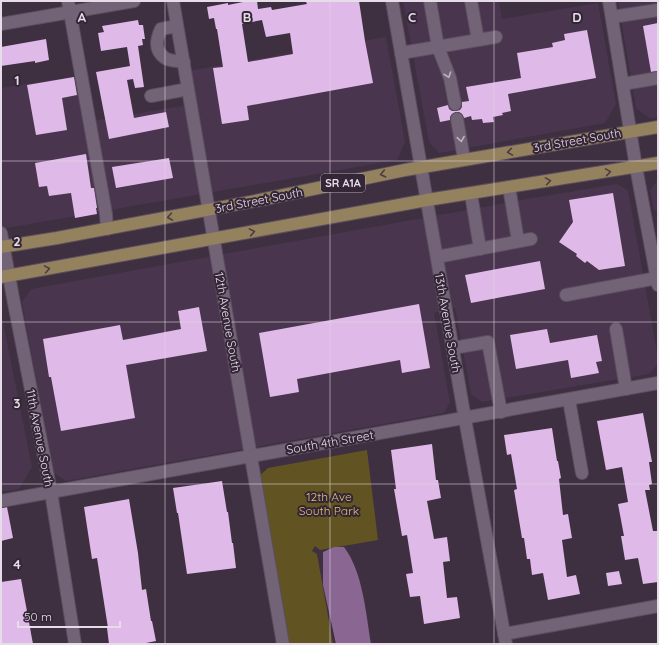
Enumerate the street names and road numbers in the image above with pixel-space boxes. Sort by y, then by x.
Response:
street label: 3rd Street South [532,125,622,155]
road number: SR A1A [321,174,365,192]
street label: 3rd Street South [214,184,304,216]
street label: 12th Avenue South [212,271,244,373]
street label: 13th Avenue South [432,272,464,374]
street label: 11th Avenue South [23,388,57,488]
street label: South 4th Street [285,427,375,457]

